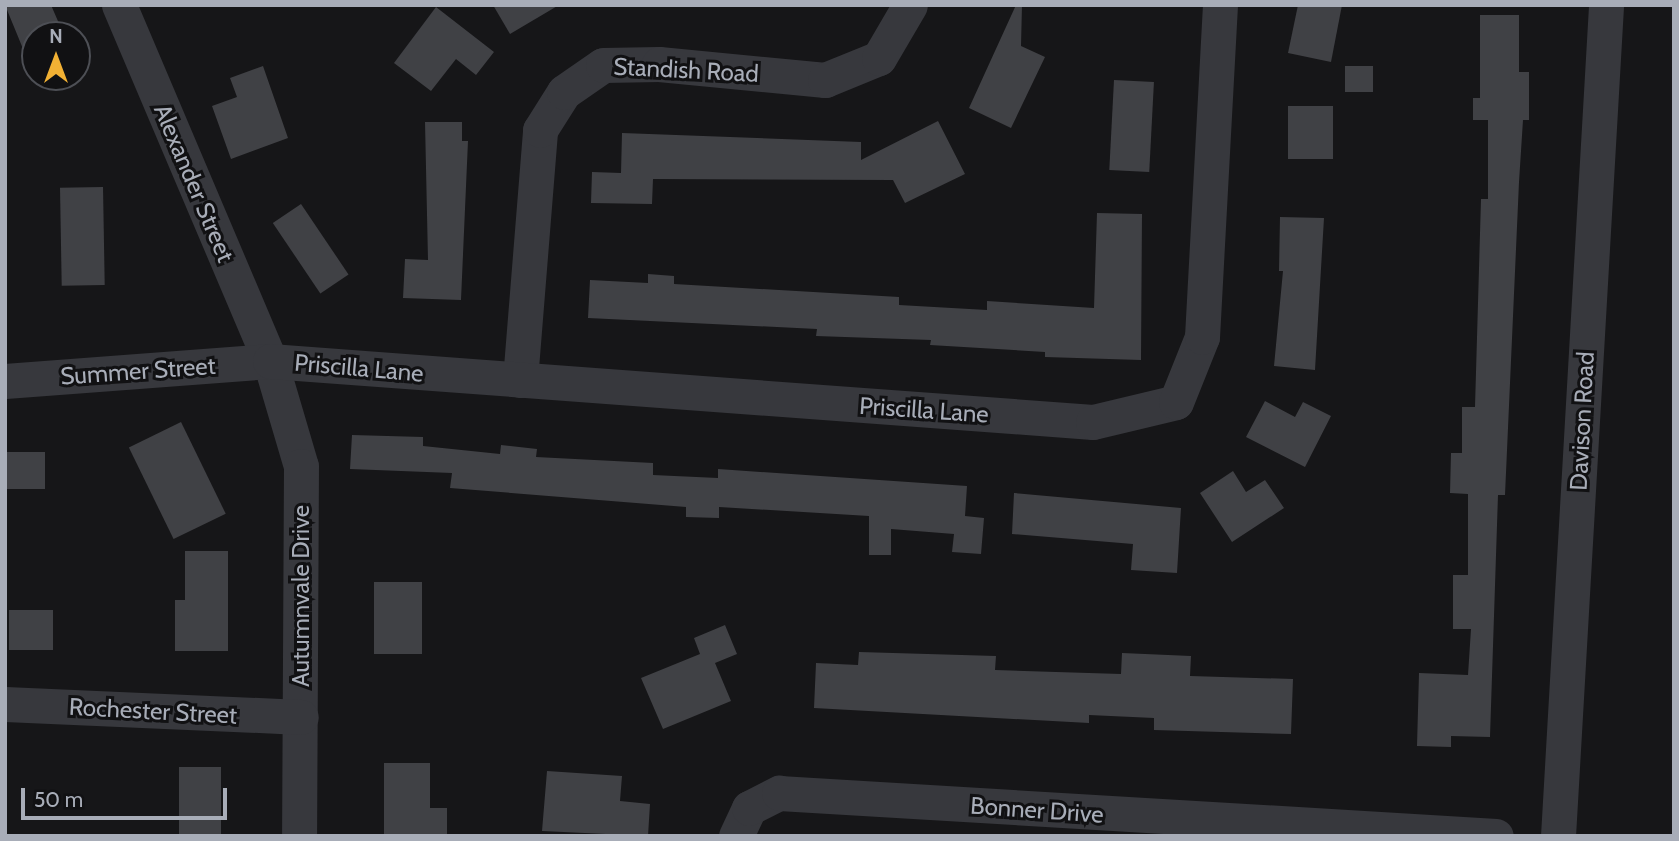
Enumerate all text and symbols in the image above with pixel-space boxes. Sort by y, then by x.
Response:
north arrow [21,21,91,91]
text: N [49,25,63,48]
street label: Standish Road [613,52,759,88]
street label: Alexander Street [148,100,240,266]
street label: Priscilla Lane [293,348,425,388]
street label: Summer Street [59,351,217,391]
street label: Davison Road [1564,351,1600,491]
street label: Priscilla Lane [858,391,990,429]
street label: Autumnvale Drive [287,505,315,687]
street label: Rochester Street [68,692,238,730]
scale bar [24,774,231,818]
text: 50 m [34,787,83,812]
street label: Bonner Drive [969,791,1105,829]

